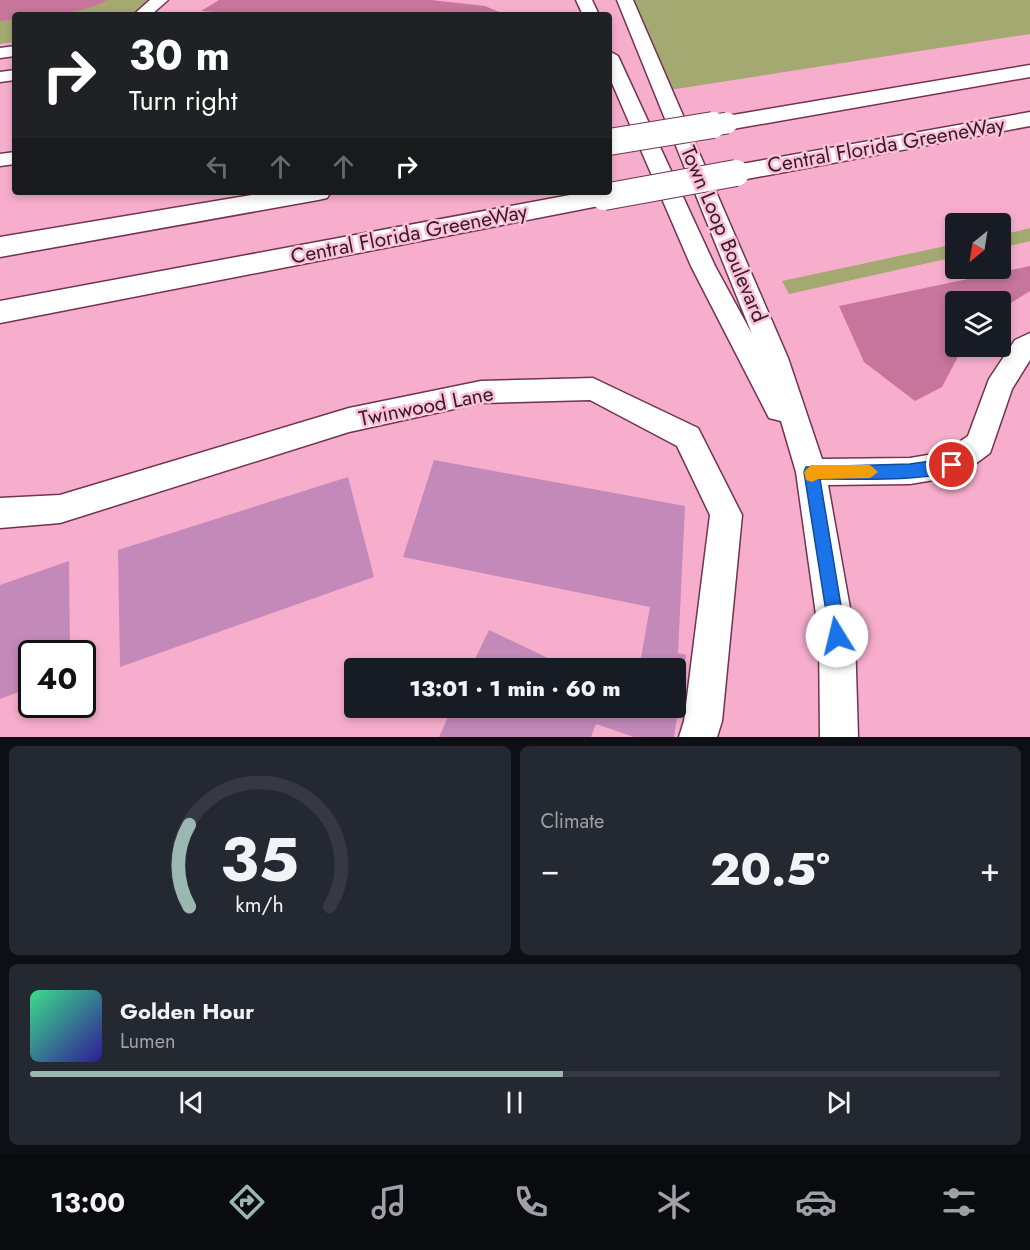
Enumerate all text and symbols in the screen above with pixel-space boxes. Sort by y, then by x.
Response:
text: 30 m [129,25,230,86]
icon: right [30,36,108,114]
text: Turn right [129,81,237,120]
street label: Central Florida GreeneWay [765,109,1008,181]
street label: Town Loop Boulevard [673,141,775,327]
icon: left [201,150,234,183]
icon: ahead [264,150,297,183]
icon: ahead [327,150,360,183]
icon: right [390,150,423,183]
street label: Central Florida GreeneWay [288,196,531,272]
north arrow [945,213,1011,279]
map controls [945,213,1011,357]
button: layers [945,291,1011,357]
street label: Twinwood Lane [356,378,496,434]
pin [926,439,977,490]
icon: arrive [935,448,968,481]
position arrow [805,604,869,668]
speed limit sign: 40 [18,640,96,718]
text: 13:01 · 1 min · 60 m [409,672,621,704]
text: Climate [541,807,604,836]
text: 35 [220,814,299,904]
text: 20.5° [710,837,830,902]
text: − [541,846,560,893]
text: + [980,846,1000,893]
text: km/h [236,890,284,921]
text: Golden Hour [120,995,254,1027]
text: Lumen [120,1027,176,1056]
icon: previous [175,1086,208,1119]
icon: pause [498,1086,531,1119]
icon: next [822,1086,855,1119]
icon: directions [226,1181,268,1223]
icon: music [368,1181,410,1223]
icon: phone [510,1181,552,1223]
icon: climate [653,1181,695,1223]
icon: car [795,1181,837,1223]
icon: filters [938,1181,980,1223]
text: 13:00 [50,1183,125,1222]

